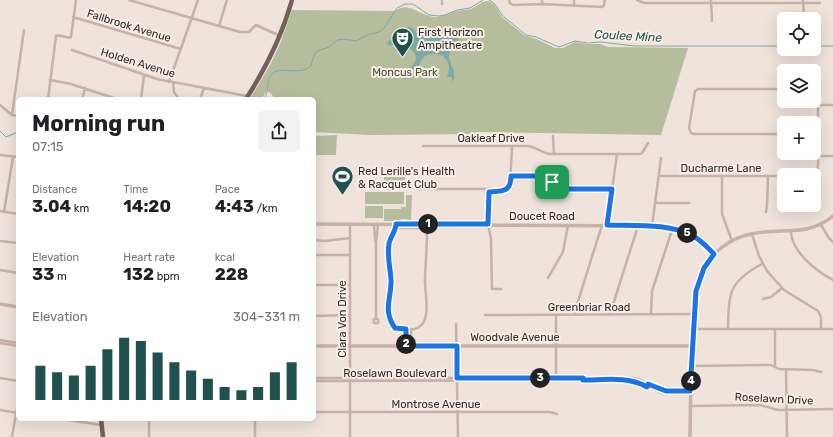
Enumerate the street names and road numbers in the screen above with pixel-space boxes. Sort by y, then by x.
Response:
street label: Fallbrook Avenue [85,7,173,45]
street label: Holden Avenue [99,46,177,80]
street label: Oakleaf Drive [457,132,525,145]
street label: Ducharme Lane [681,162,761,175]
street label: Doucet Road [509,210,575,223]
street label: Clara Von Drive [336,280,349,358]
street label: Greenbriar Road [548,301,630,314]
street label: Woodvale Avenue [470,331,560,344]
street label: Roselawn Boulevard [343,367,447,380]
street label: Roselawn Drive [734,390,814,408]
street label: Montrose Avenue [391,398,481,411]

